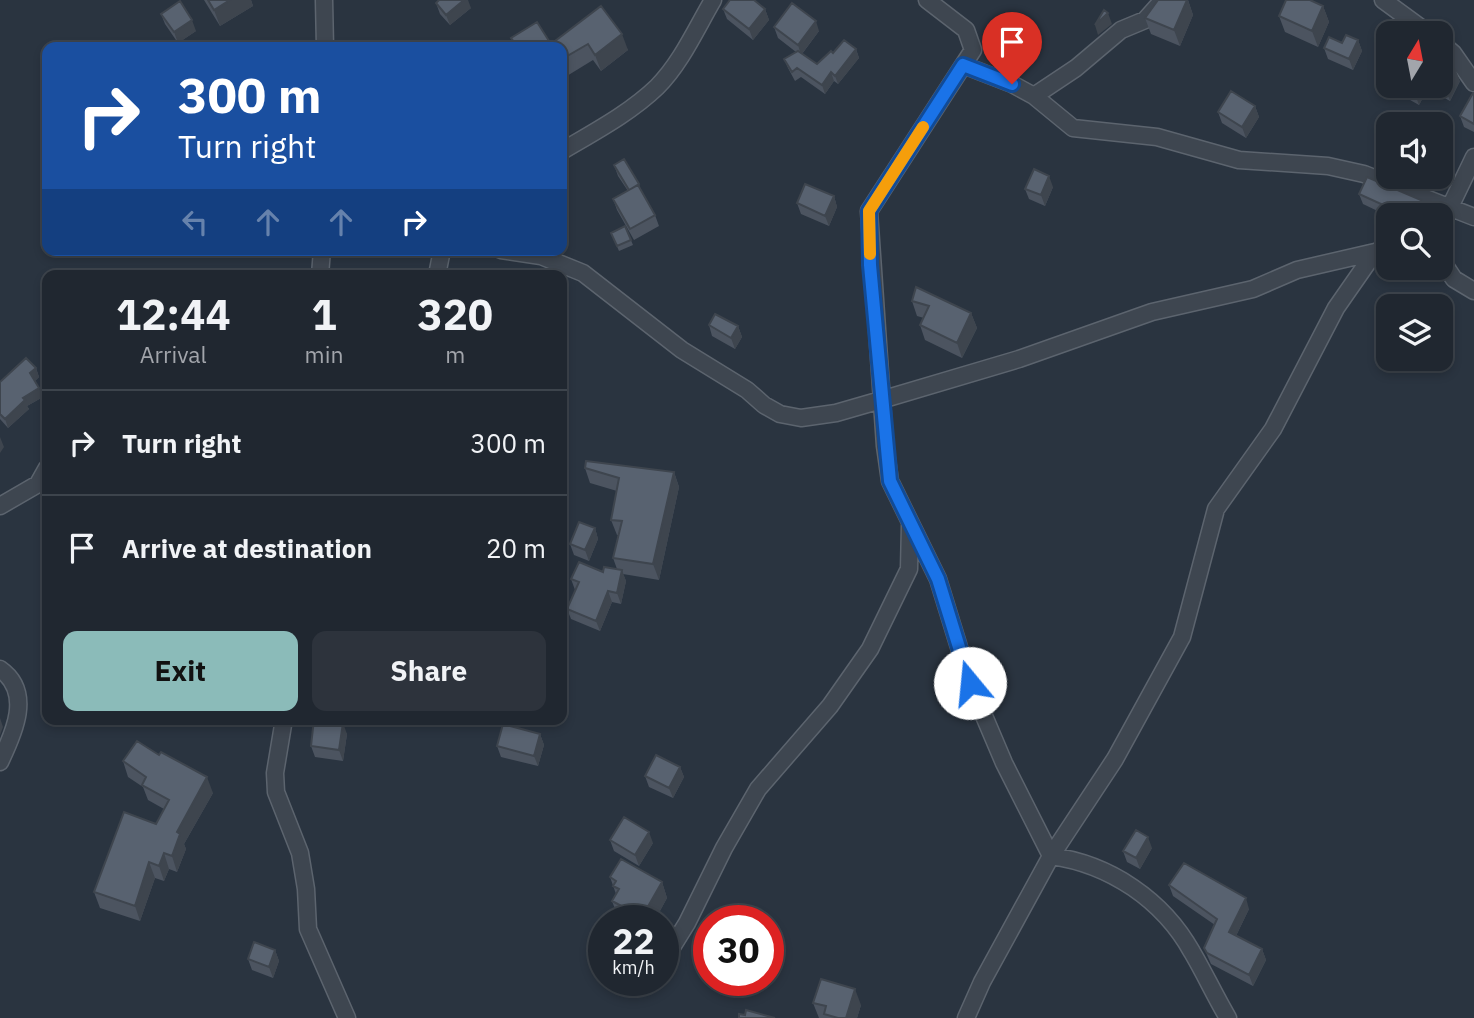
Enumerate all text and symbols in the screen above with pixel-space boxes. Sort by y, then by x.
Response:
pin [982,12.0,1042,84]
north arrow [1376,21,1452,98]
map controls [1376,21,1453,371]
icon: arrive [993,23,1031,61]
text: 300 m [178,63,322,126]
icon: right [63,70,154,161]
button: sound [1376,112,1453,189]
text: Turn right [178,125,316,167]
icon: left [176,203,214,241]
icon: ahead [249,203,287,241]
icon: ahead [322,203,360,241]
icon: right [395,203,433,241]
button: search [1376,203,1453,280]
text: 12:44 [116,287,231,342]
text: 1 [311,287,337,342]
text: 320 [417,287,493,342]
button: layers [1376,294,1453,371]
text: Arrival [140,339,207,369]
text: min [305,339,343,369]
text: m [445,339,465,369]
icon: right [63,424,101,462]
text: Turn right [122,426,241,460]
text: 300 m [470,426,546,460]
icon: arrive [63,529,101,567]
text: Arrive at destination [122,531,372,565]
text: 20 m [486,531,546,565]
button: Exit [63,631,298,711]
button: Share [312,631,546,711]
position arrow [933,646,1007,720]
speed limit sign: 30 [693,905,784,996]
text: 22 [612,918,655,964]
text: km/h [612,956,655,979]

